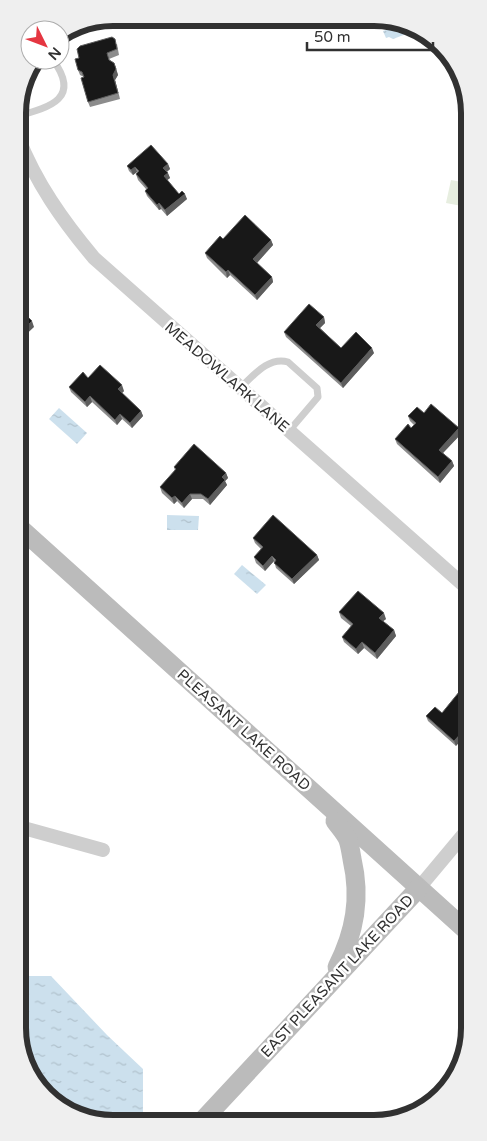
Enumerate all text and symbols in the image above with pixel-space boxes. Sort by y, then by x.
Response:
north arrow [20,20,70,70]
scale bar [307,20,433,52]
text: 50 m [314,28,351,46]
text: N [44,43,64,63]
street label: MEADOWLARK LANE [161,318,293,436]
street label: PLEASANT LAKE ROAD [174,665,314,795]
street label: EAST PLEASANT LAKE ROAD [257,891,417,1061]

